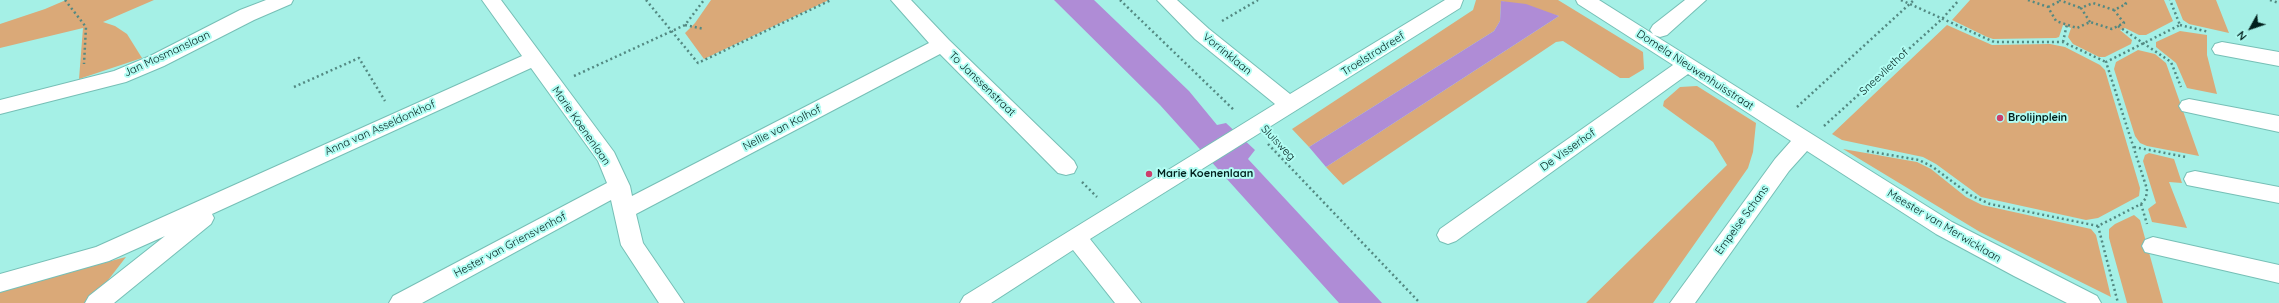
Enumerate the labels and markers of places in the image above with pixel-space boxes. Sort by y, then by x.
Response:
place label: Brolijnplein [2008,111,2067,125]
marker: Brolijnplein [1995,113,2005,123]
place label: Marie Koenenlaan [1157,167,1253,181]
marker: Marie Koenenlaan [1144,169,1154,179]

